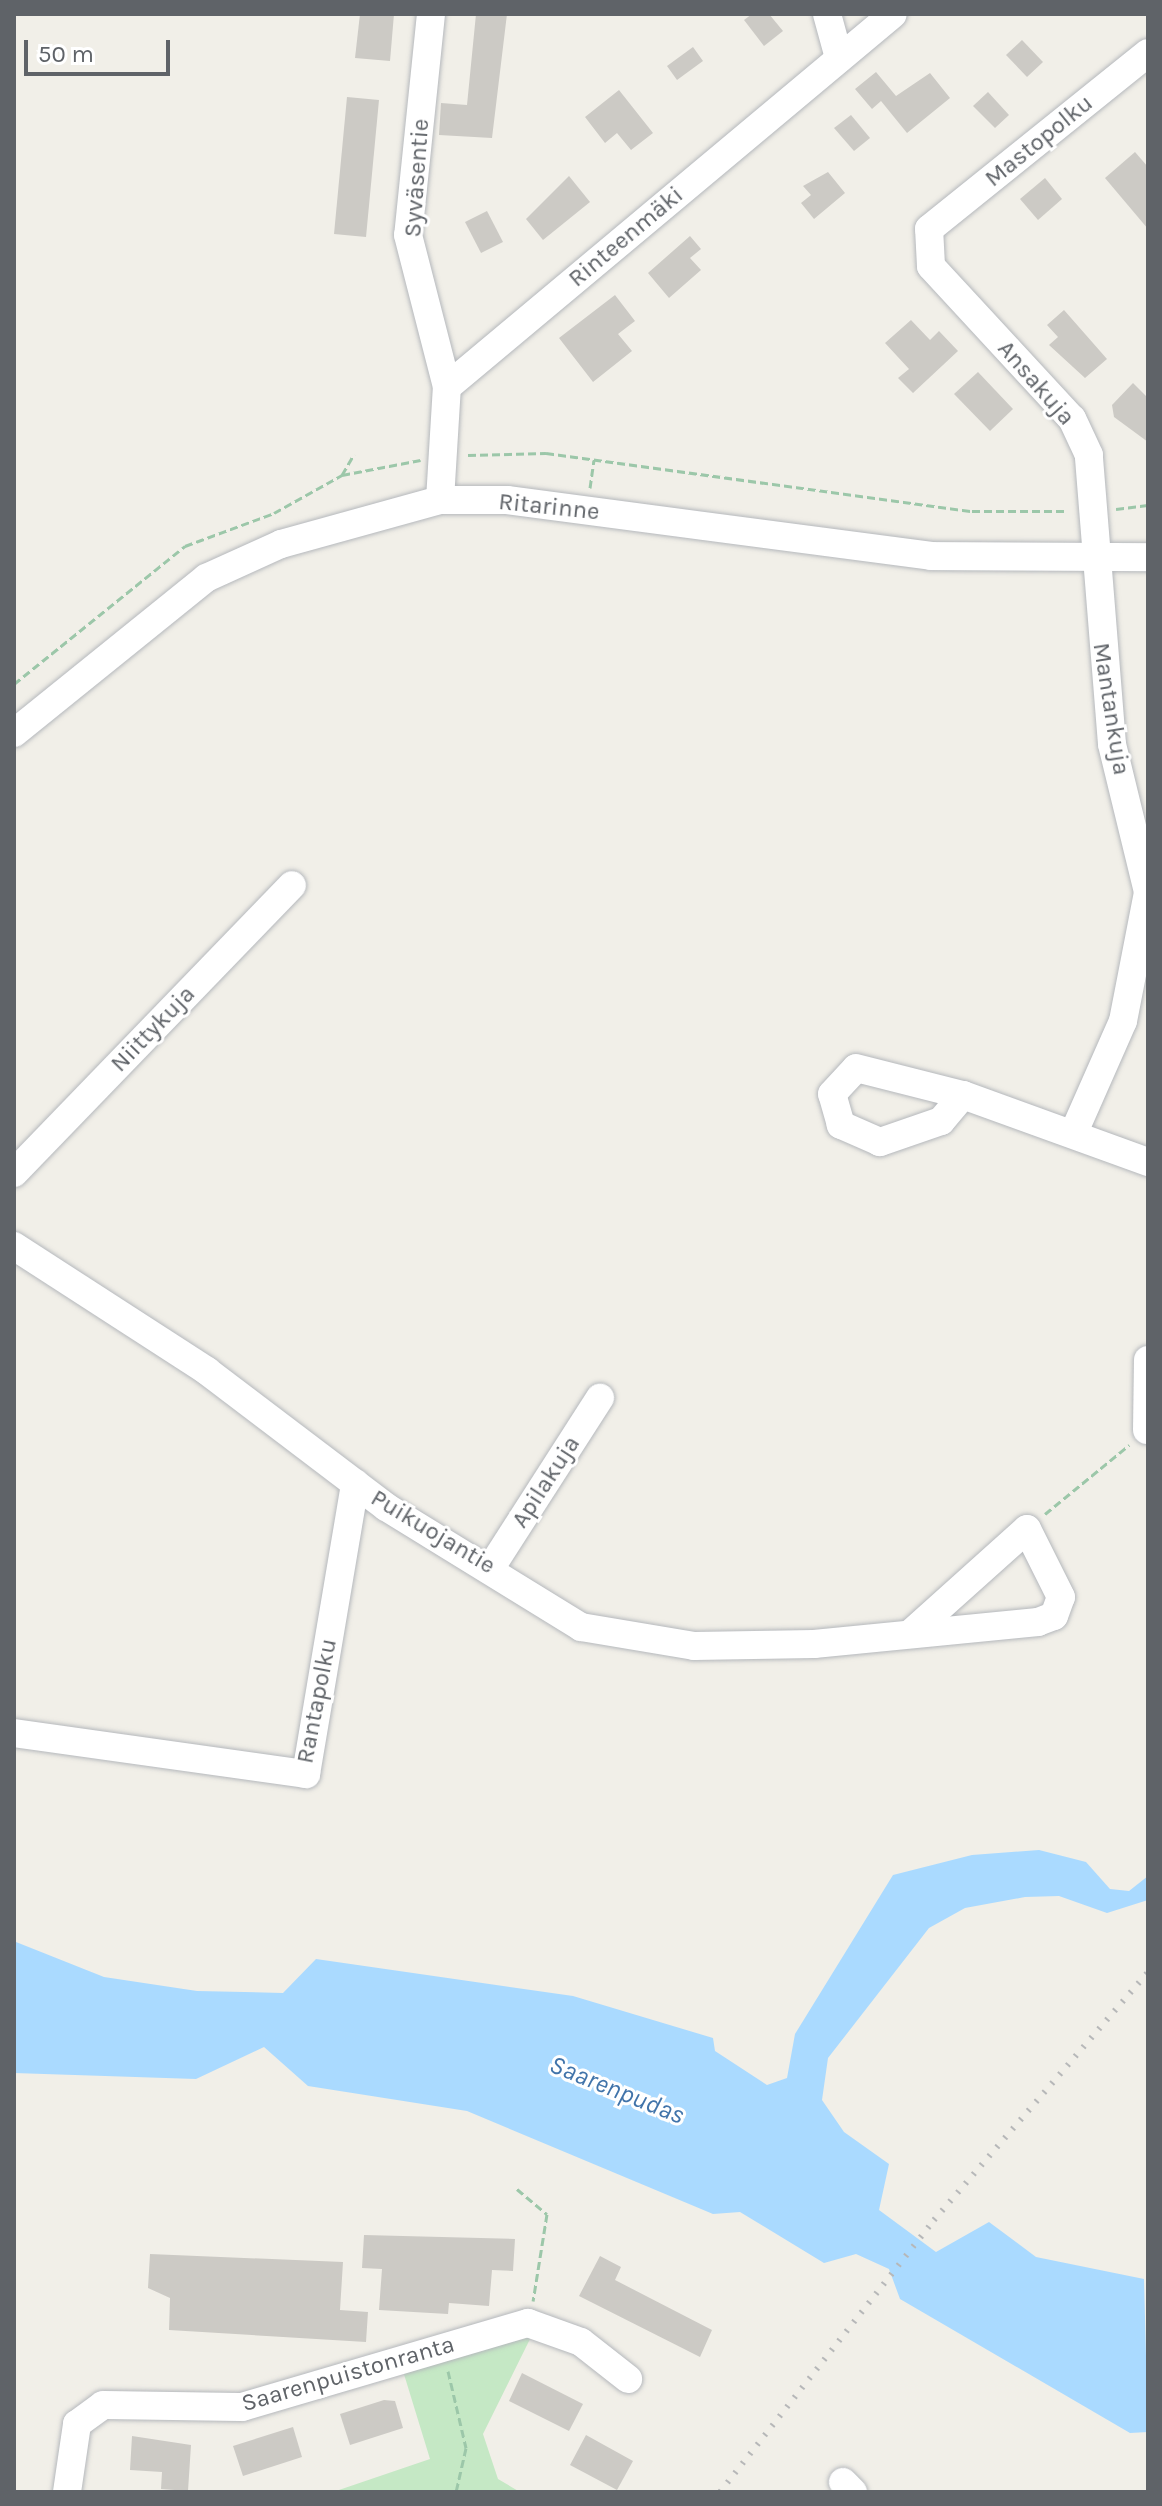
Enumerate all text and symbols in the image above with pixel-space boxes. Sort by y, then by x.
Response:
scale bar [28,24,174,74]
text: 50 m [38,40,94,68]
street label: Mastopolku [979,89,1099,193]
street label: Syväsentie [398,118,436,238]
street label: Rinteenmäki [563,181,689,293]
street label: Ansakuja [991,335,1081,431]
street label: Ritarinne [497,487,601,527]
street label: Mantankuja [1086,641,1136,777]
street label: Niittykuja [105,980,201,1078]
street label: Apilakuja [506,1431,586,1533]
street label: Puikuojantie [366,1484,500,1580]
street label: Rantapolku [291,1636,343,1766]
water label: Saarenpudas [545,2049,689,2131]
street label: Saarenpuistonranta [238,2330,458,2418]

